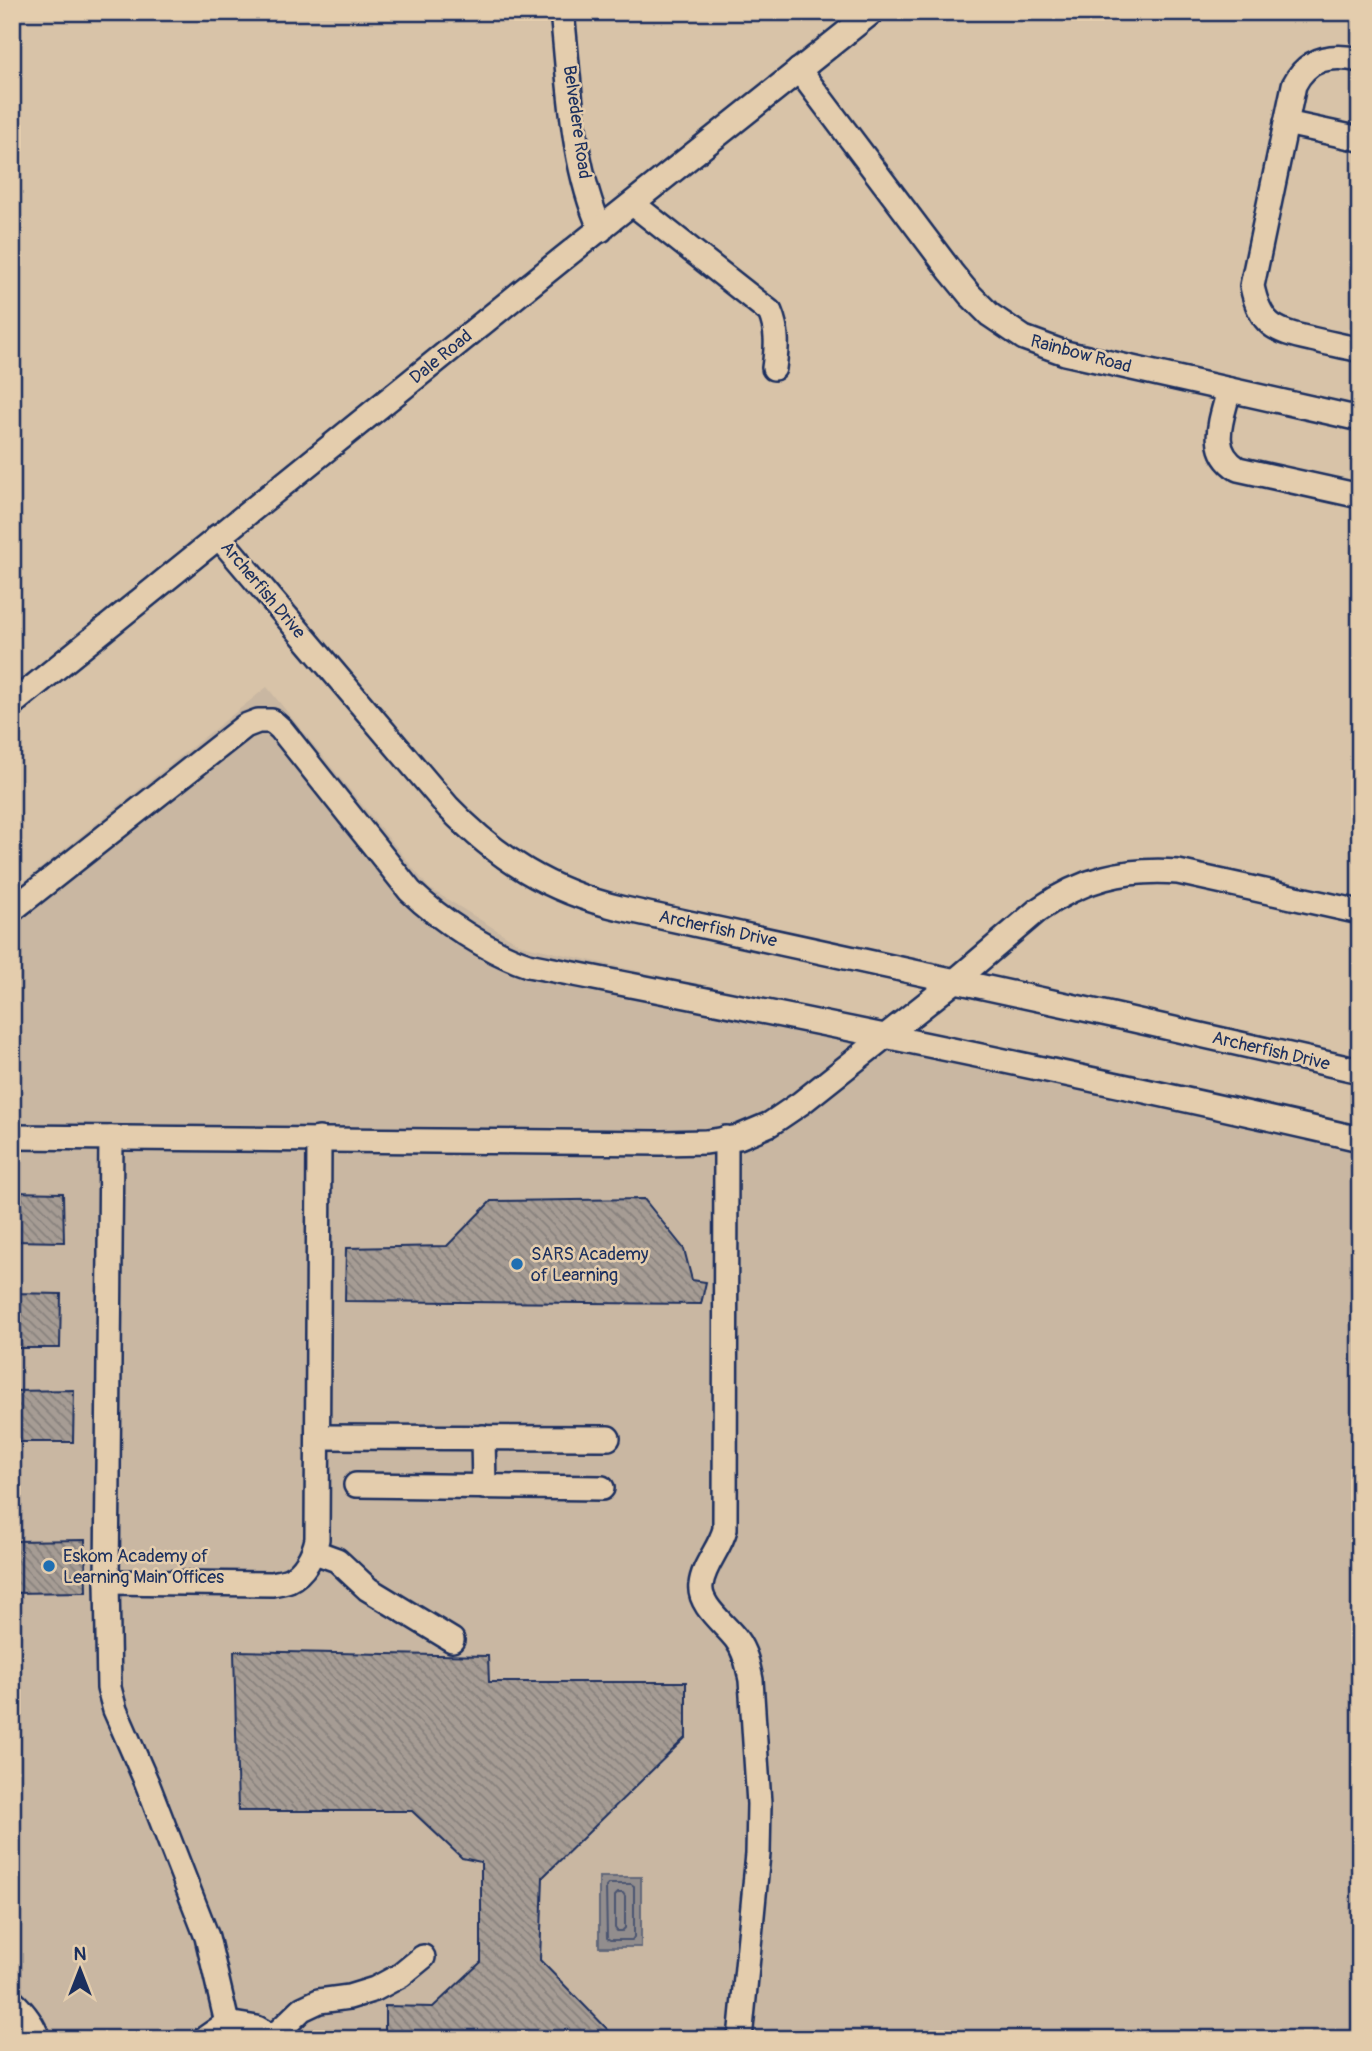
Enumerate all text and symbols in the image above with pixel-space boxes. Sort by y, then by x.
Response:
street label: Belvedere Road [558,64,596,180]
street label: Dale Road [405,325,477,389]
street label: Rainbow Road [1028,329,1134,379]
street label: Archerfish Drive [216,537,311,644]
street label: Archerfish Drive [657,905,779,953]
street label: Archerfish Drive [1210,1026,1332,1076]
place label: SARS Academy of Learning [531,1243,649,1287]
marker: SARS Academy of Learning [509,1256,525,1272]
place label: Eskom Academy of Learning Main Offices [63,1545,224,1589]
marker: Eskom Academy of Learning Main Offices [41,1558,57,1574]
north arrow [46,1936,116,2006]
text: N [74,1942,87,1966]

